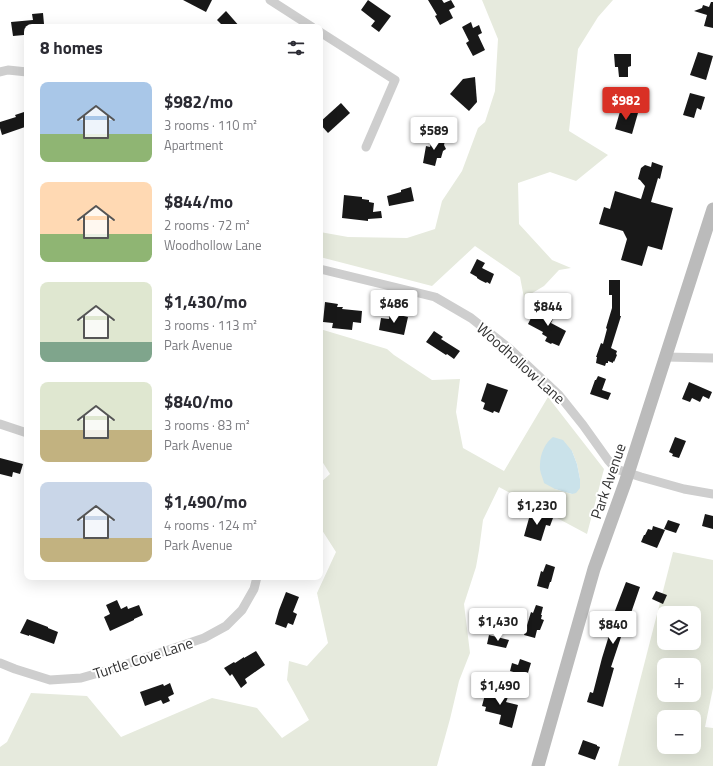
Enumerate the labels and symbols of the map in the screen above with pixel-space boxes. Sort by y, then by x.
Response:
pin: $982 [602,87,650,121]
pin: $589 [410,117,458,151]
pin: $486 [370,290,418,324]
pin: $844 [524,293,572,327]
street label: Woodhollow Lane [471,317,571,409]
street label: Park Avenue [584,440,632,522]
pin: $1,230 [504,492,570,526]
pin: $1,430 [465,608,531,642]
pin: $840 [589,611,637,645]
street label: Turtle Cove Lane [90,631,196,685]
pin: $1,490 [467,672,533,706]

